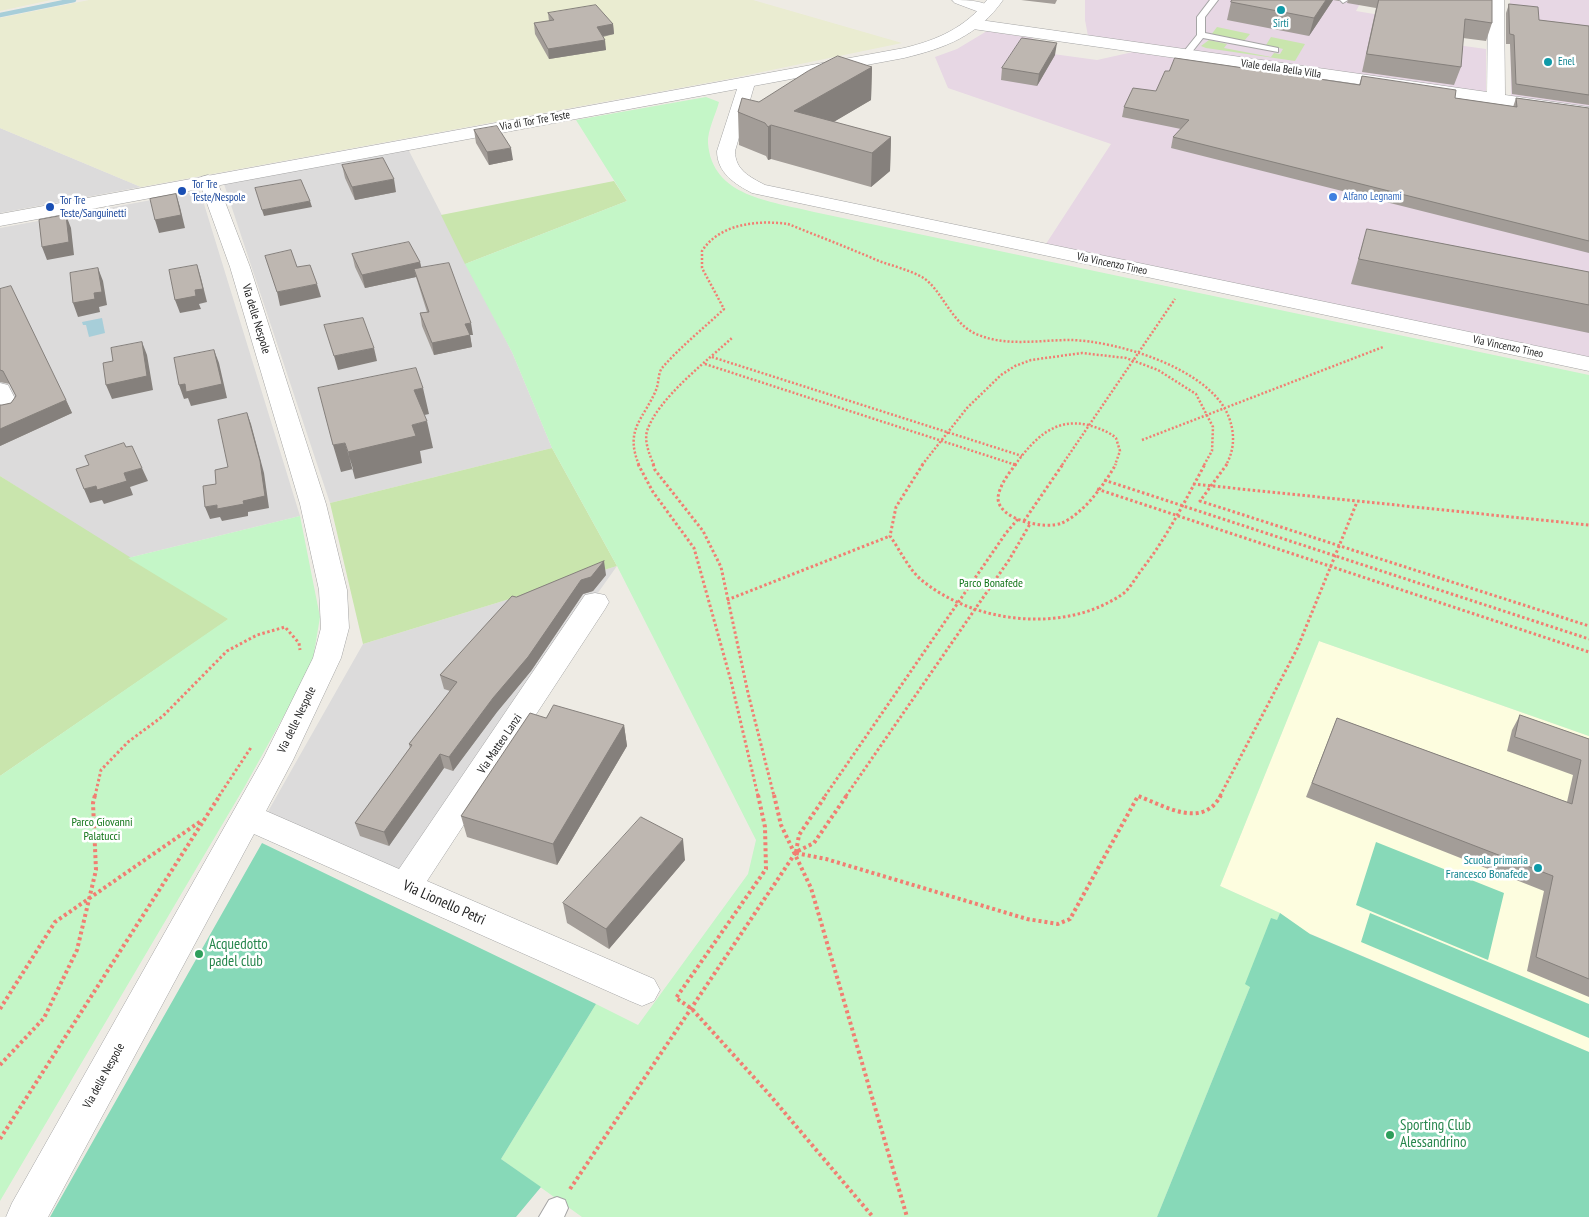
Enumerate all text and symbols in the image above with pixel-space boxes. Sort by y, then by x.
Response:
marker: Sirti [1275,4,1287,16]
place label: Sirti [1273,17,1289,31]
place label: Enel [1558,55,1575,69]
marker: Enel [1542,56,1554,68]
street label: Viale della Bella Villa [1240,57,1322,81]
street label: Via di Tor Tre Teste [499,108,571,134]
place label: Tor Tre Teste/Nespole [192,178,246,204]
marker: Tor Tre Teste/Nespole [176,185,188,197]
place label: Alfano Legnami [1343,190,1402,204]
marker: Alfano Legnami [1327,191,1339,203]
place label: Tor Tre Teste/Sanguinetti [60,194,126,220]
marker: Tor Tre Teste/Sanguinetti [44,201,56,213]
street label: Via Vincenzo Tineo [1075,250,1149,278]
street label: Via delle Nespole [239,282,273,356]
street label: Via Vincenzo Tineo [1471,333,1545,361]
park label: Parco Bonafede [959,577,1023,591]
street label: Via delle Nespole [275,684,319,756]
street label: Via Matteo Lanzi [475,711,525,777]
park label: Parco Giovanni Palatucci [71,816,133,844]
place label: Scuola primaria Francesco Bonafede [1446,854,1528,882]
marker: Scuola primaria Francesco Bonafede [1532,862,1544,874]
street label: Via Lionello Petri [400,877,488,929]
place label: Acquedotto padel club [209,936,268,971]
marker: Acquedotto padel club [193,948,205,960]
street label: Via delle Nespole [80,1041,128,1111]
place label: Sporting Club Alessandrino [1400,1117,1471,1152]
marker: Sporting Club Alessandrino [1384,1129,1396,1141]

